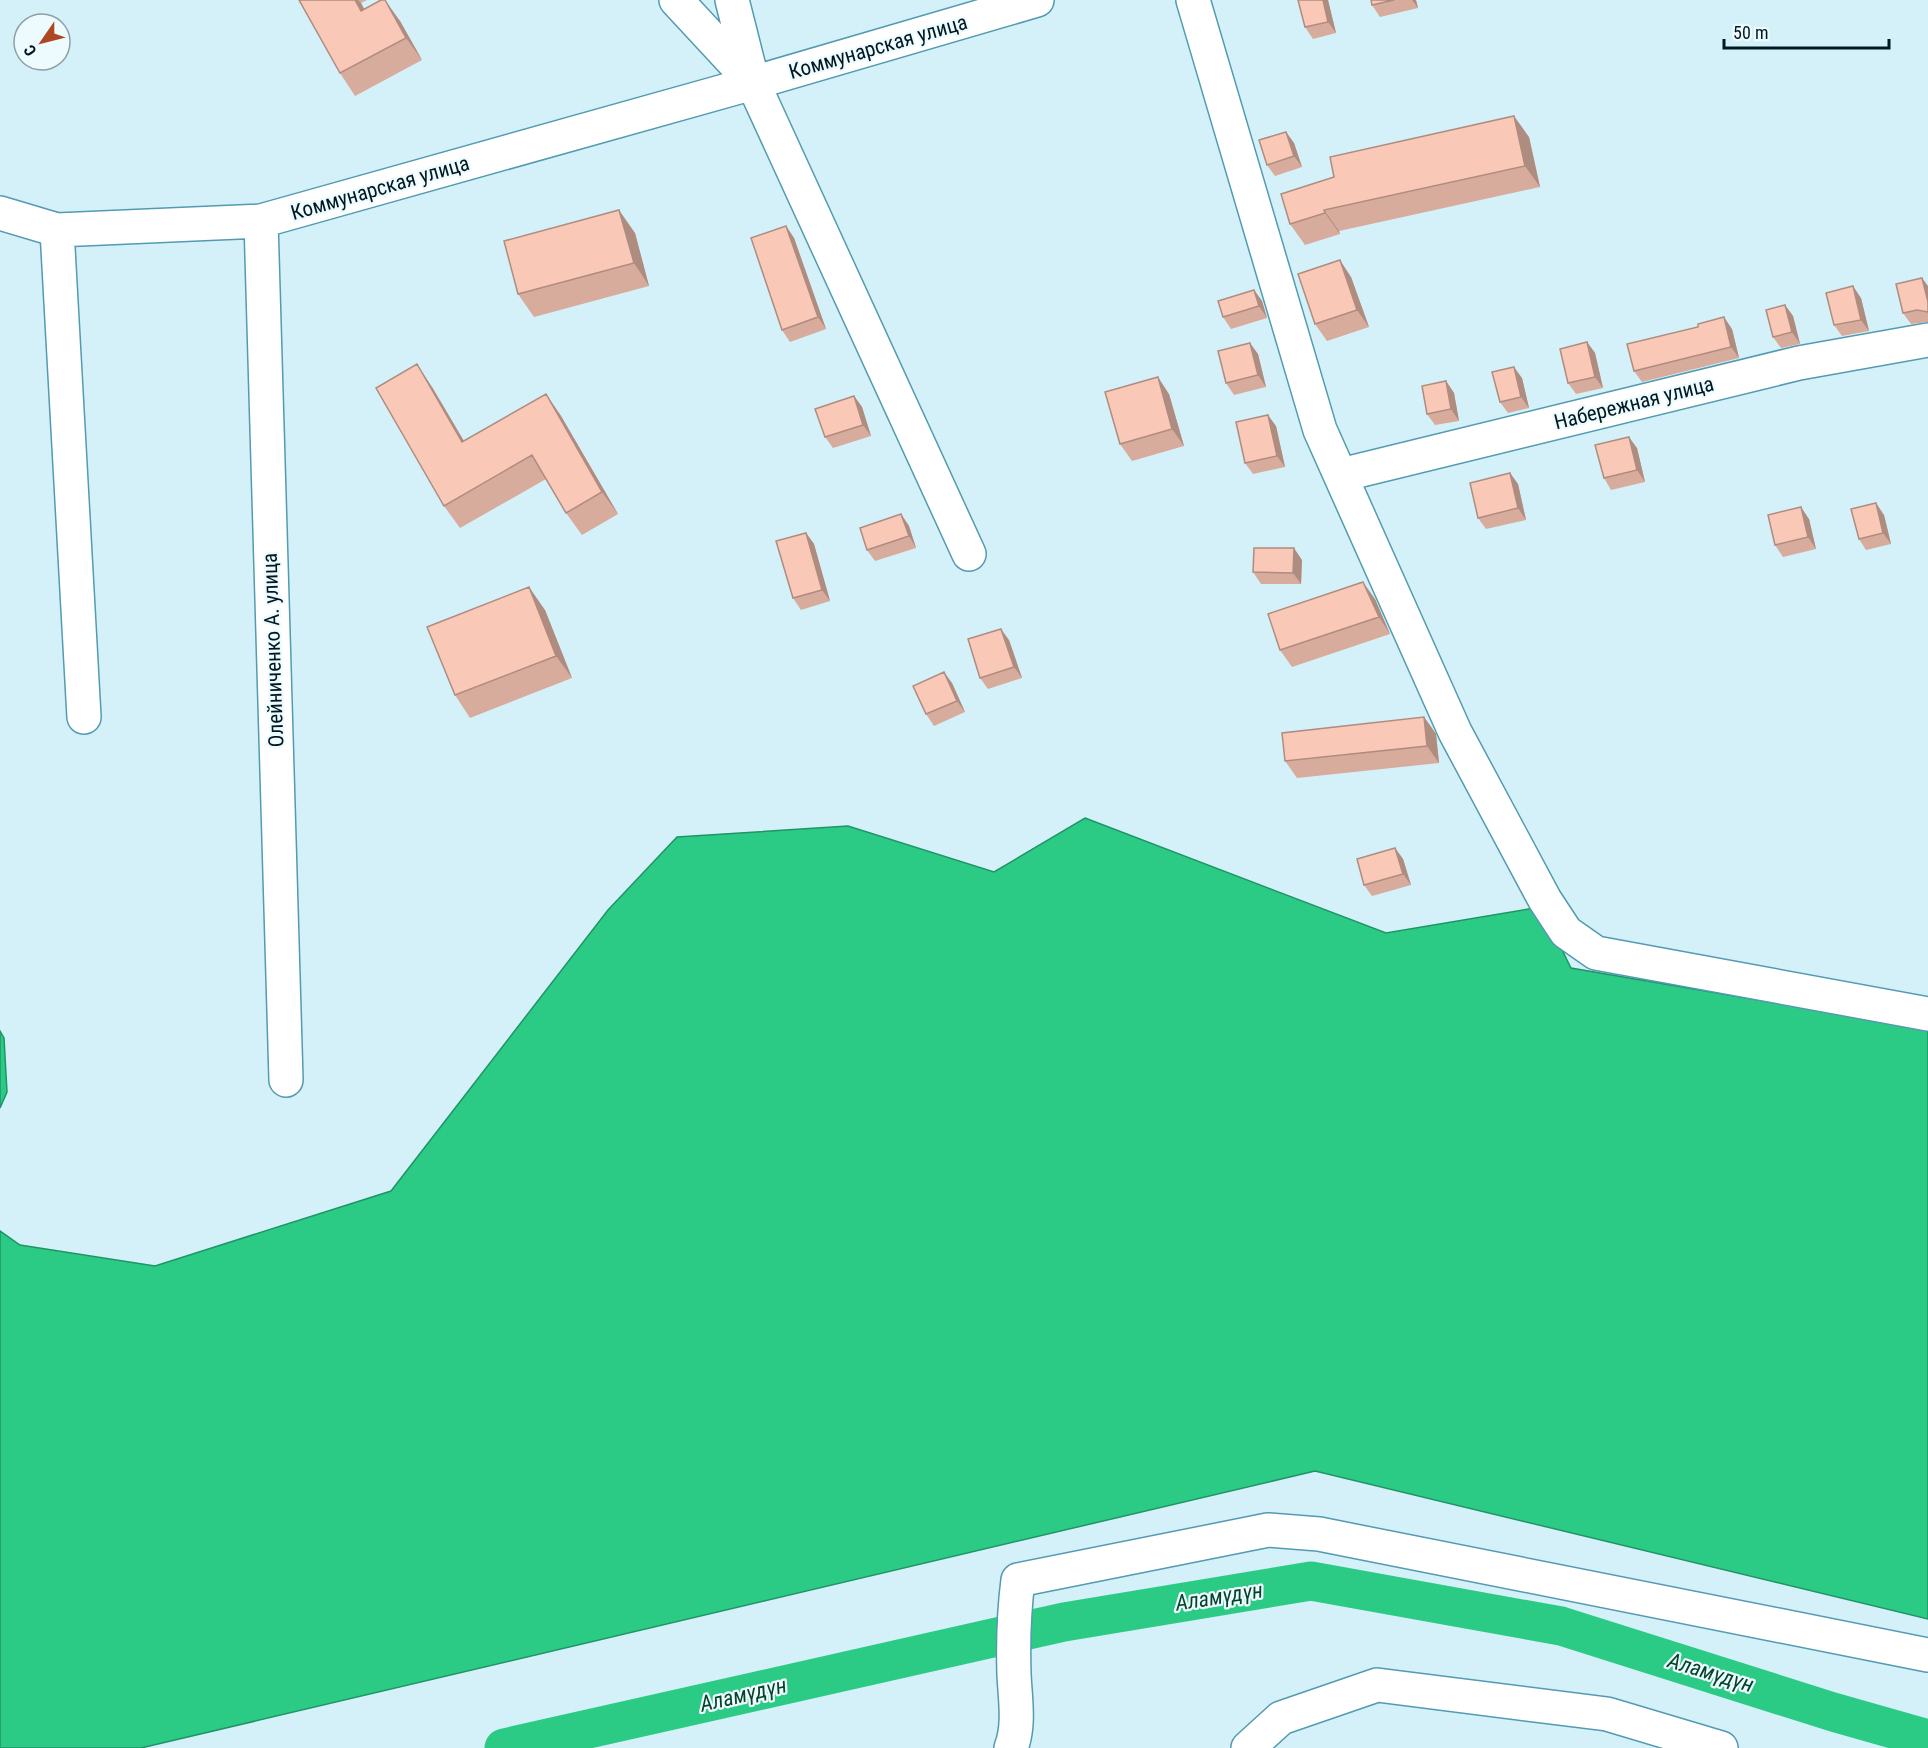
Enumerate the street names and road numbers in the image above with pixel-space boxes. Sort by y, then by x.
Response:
street label: Коммунарская улица [786,10,970,84]
street label: Коммунарская улица [288,151,472,225]
street label: Набережная улица [1552,372,1716,434]
street label: Олейниченко А. улица [258,552,288,748]

